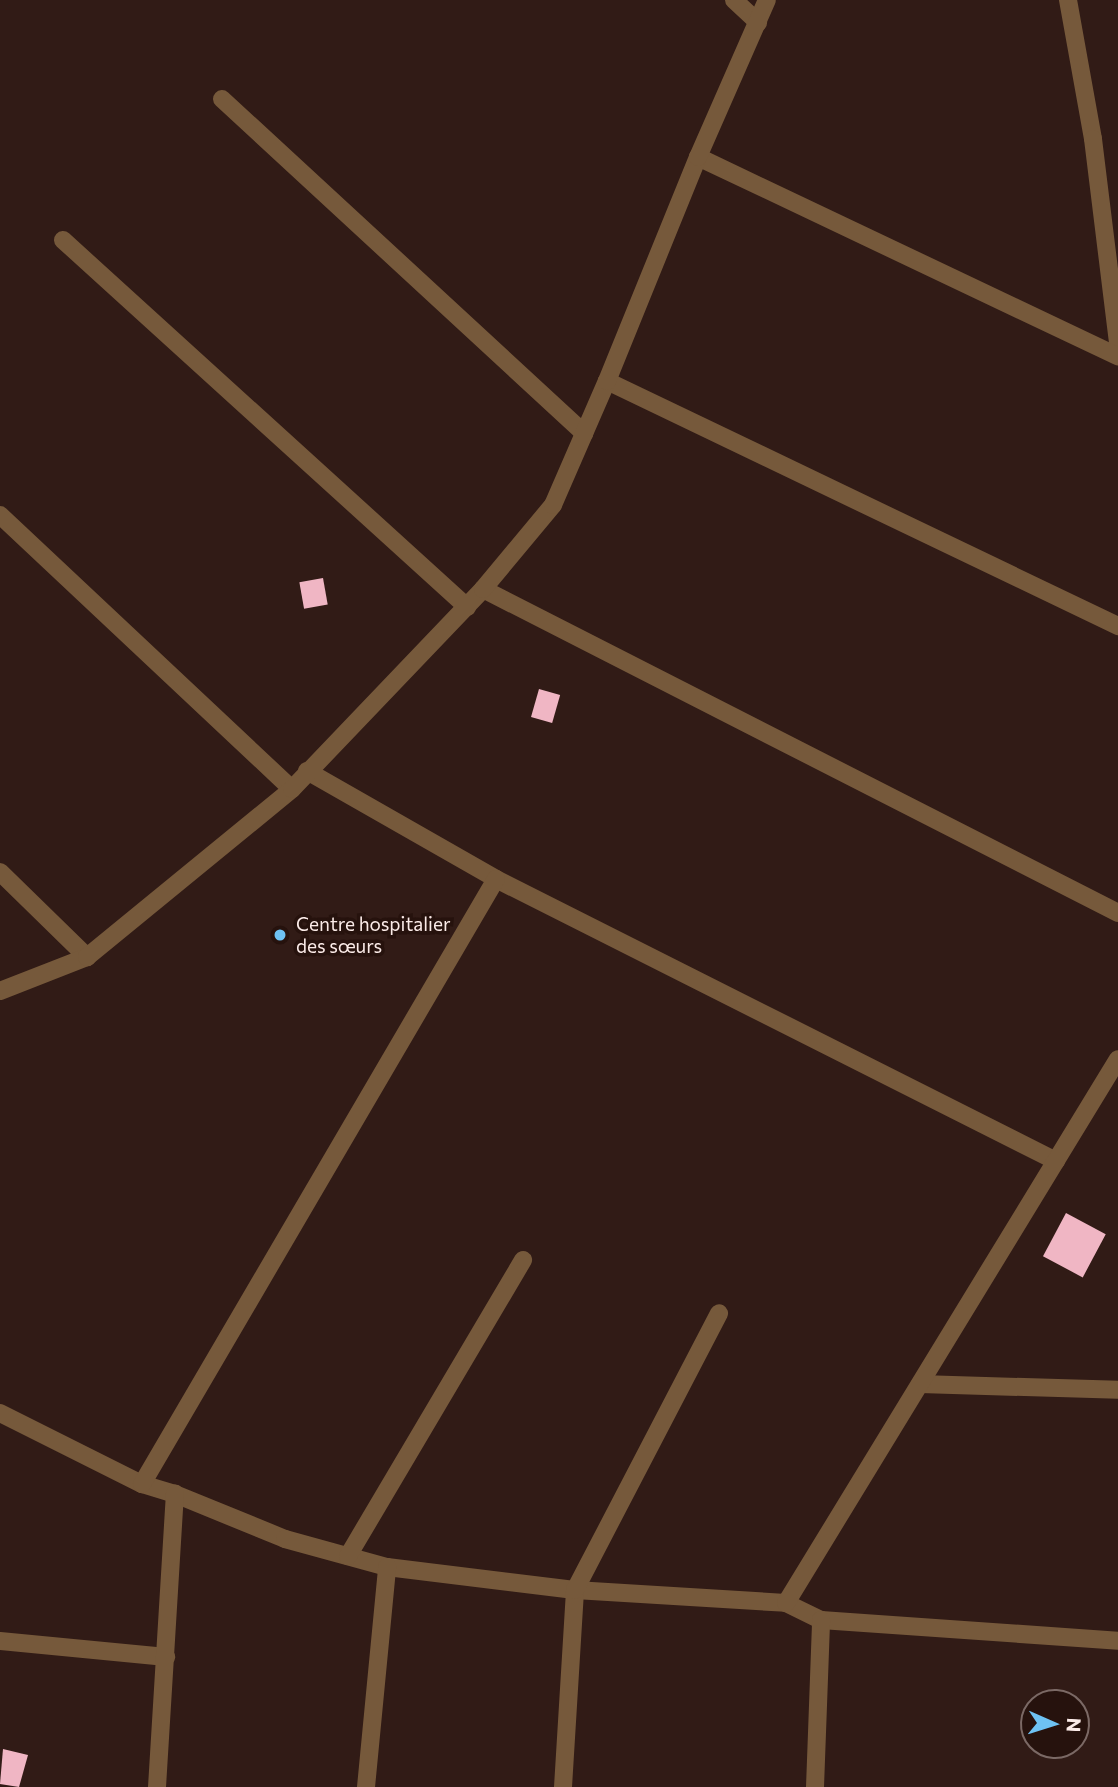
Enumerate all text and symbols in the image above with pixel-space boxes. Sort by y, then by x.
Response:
place label: Centre hospitalier des sœurs [296,913,451,957]
marker: Centre hospitalier des sœurs [270,925,290,945]
north arrow [1020,1689,1090,1759]
text: N [1063,1717,1086,1733]

